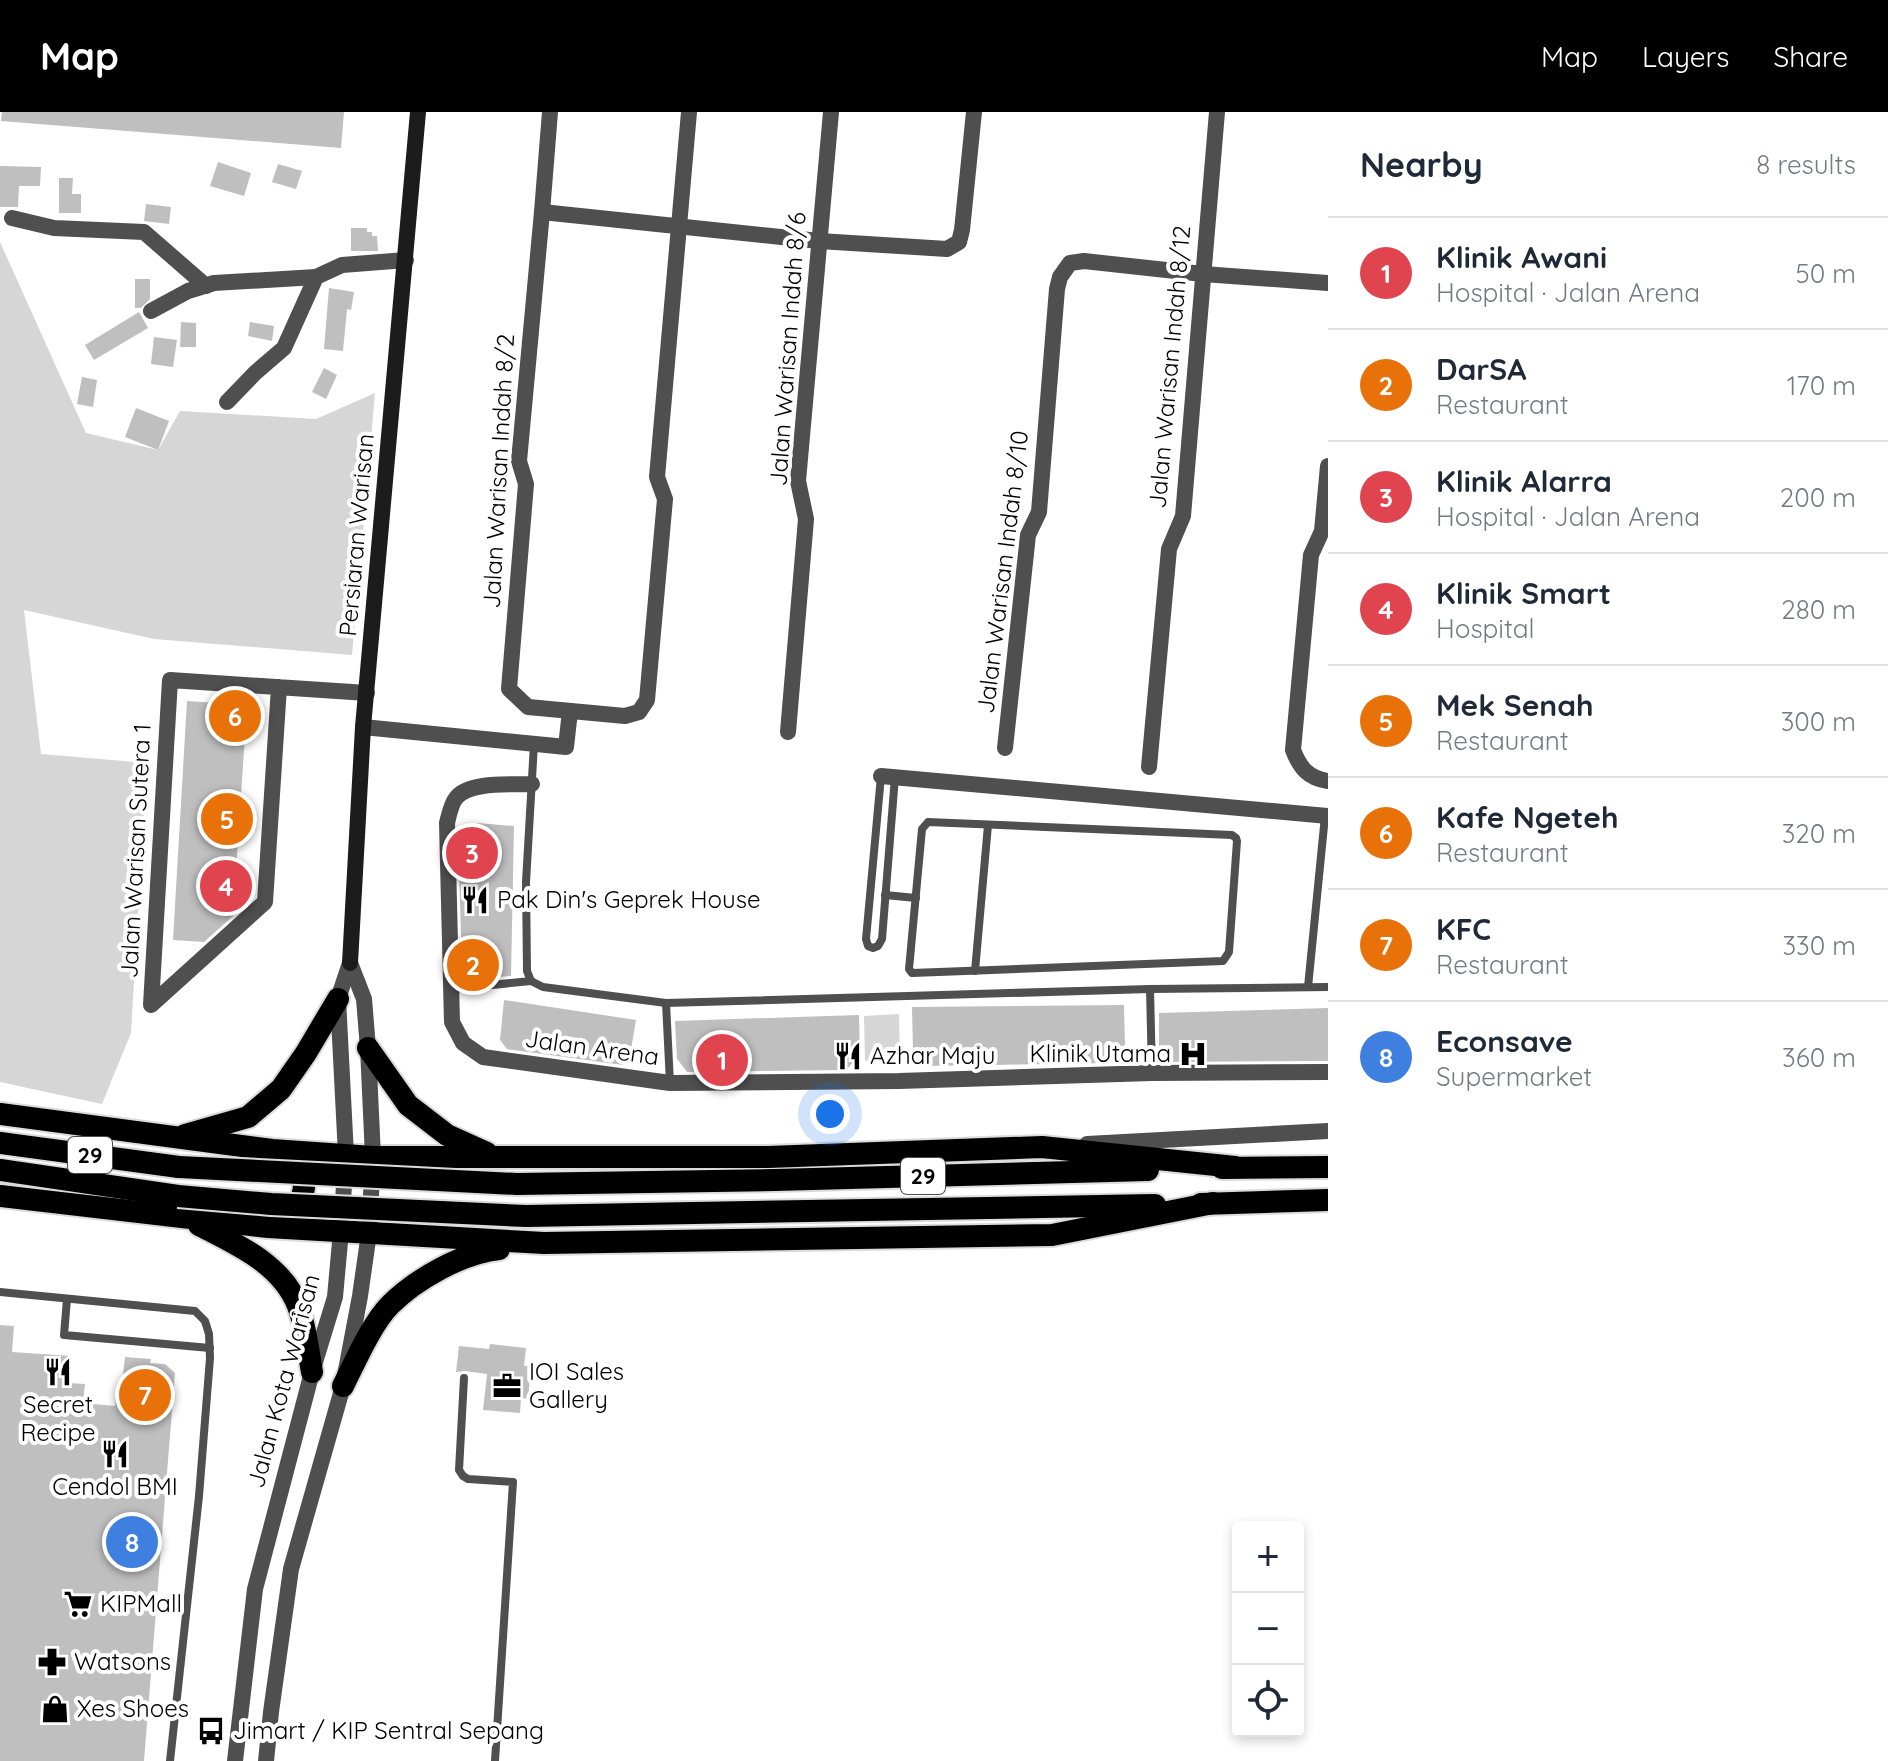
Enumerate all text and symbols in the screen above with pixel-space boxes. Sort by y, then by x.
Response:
text: Map [40,32,119,80]
text: Map [1541,39,1598,74]
text: Layers [1642,39,1729,74]
text: Share [1773,39,1848,74]
text: Nearby [1360,143,1483,186]
text: 8 results [1756,148,1856,181]
street label: Jalan Warisan Indah 8/6 [762,211,812,487]
street label: Jalan Warisan Indah 8/12 [1142,224,1196,510]
text: Klinik Awani [1436,238,1607,276]
text: 1 [1381,257,1391,290]
text: 50 m [1796,257,1856,290]
text: Hospital · Jalan Arena [1436,276,1700,309]
street label: Jalan Warisan Indah 8/2 [476,333,520,609]
text: DarSA [1436,350,1526,388]
text: 2 [1379,369,1393,402]
text: 170 m [1787,369,1856,402]
text: Restaurant [1436,388,1569,421]
street label: Jalan Warisan Indah 8/10 [970,429,1034,715]
street label: Persiaran Warisan [332,432,380,638]
text: Klinik Alarra [1436,462,1612,500]
text: 3 [1379,481,1393,514]
text: 200 m [1780,481,1856,514]
text: Hospital · Jalan Arena [1436,500,1700,533]
text: Klinik Smart [1436,574,1611,612]
text: 4 [1378,593,1394,626]
text: 280 m [1781,593,1856,626]
text: Hospital [1436,612,1535,645]
pin: 6 [209,686,261,746]
text: Mek Senah [1436,686,1594,724]
text: 5 [1379,705,1393,738]
text: 300 m [1781,705,1856,738]
street label: Jalan Warisan Sutera 1 [113,723,157,979]
text: Restaurant [1436,724,1569,757]
pin: 5 [201,789,253,849]
text: Kafe Ngeteh [1436,798,1619,836]
text: 6 [1379,817,1393,850]
text: 320 m [1782,817,1856,850]
pin: 3 [446,823,498,883]
text: Restaurant [1436,836,1569,869]
pin: 4 [200,856,252,916]
place label: Pak Din's Geprek House [497,884,761,914]
restaurant icon: Pak Din's Geprek House [460,885,490,915]
text: KFC [1436,910,1491,948]
text: 7 [1379,929,1393,962]
text: 330 m [1782,929,1856,962]
pin: 2 [447,935,499,995]
text: Restaurant [1436,948,1569,981]
text: Econsave [1436,1022,1573,1060]
street label: Jalan Arena [523,1023,661,1071]
pin: 1 [696,1030,748,1090]
place label: Klinik Utama [1030,1038,1171,1068]
hospital icon: Klinik Utama [1178,1039,1208,1069]
place label: Azhar Maju [870,1040,996,1070]
restaurant icon: Azhar Maju [833,1041,863,1071]
text: 8 [1379,1041,1393,1074]
text: 360 m [1782,1041,1856,1074]
text: Supermarket [1436,1060,1592,1093]
your location [810,1094,850,1134]
road number: 29 [68,1137,112,1173]
road number: 29 [901,1158,945,1194]
street label: Jalan Kota Warisan [240,1271,326,1491]
place label: IOI Sales Gallery [529,1356,624,1414]
restaurant icon: Secret Recipe [43,1357,73,1387]
pin: 7 [119,1365,171,1425]
office icon: IOI Sales Gallery [492,1371,522,1401]
place label: Secret Recipe [20,1389,96,1447]
restaurant icon: Cendol BMI [100,1439,130,1469]
place label: Cendol BMI [52,1471,178,1501]
pin: 8 [106,1512,158,1572]
map controls [1232,1521,1304,1737]
button: + [1232,1521,1304,1593]
place label: KIPMall [100,1588,182,1618]
supermarket icon: KIPMall [63,1589,93,1619]
button: − [1232,1593,1304,1665]
place label: Watsons [74,1646,171,1676]
pharmacy icon: Watsons [37,1647,67,1677]
button: locate [1232,1665,1304,1737]
place label: Xes Shoes [77,1693,189,1723]
shop icon: Xes Shoes [40,1694,70,1724]
place label: Jimart / KIP Sentral Sepang [233,1715,544,1745]
bus stop icon: Jimart / KIP Sentral Sepang [196,1716,226,1746]

